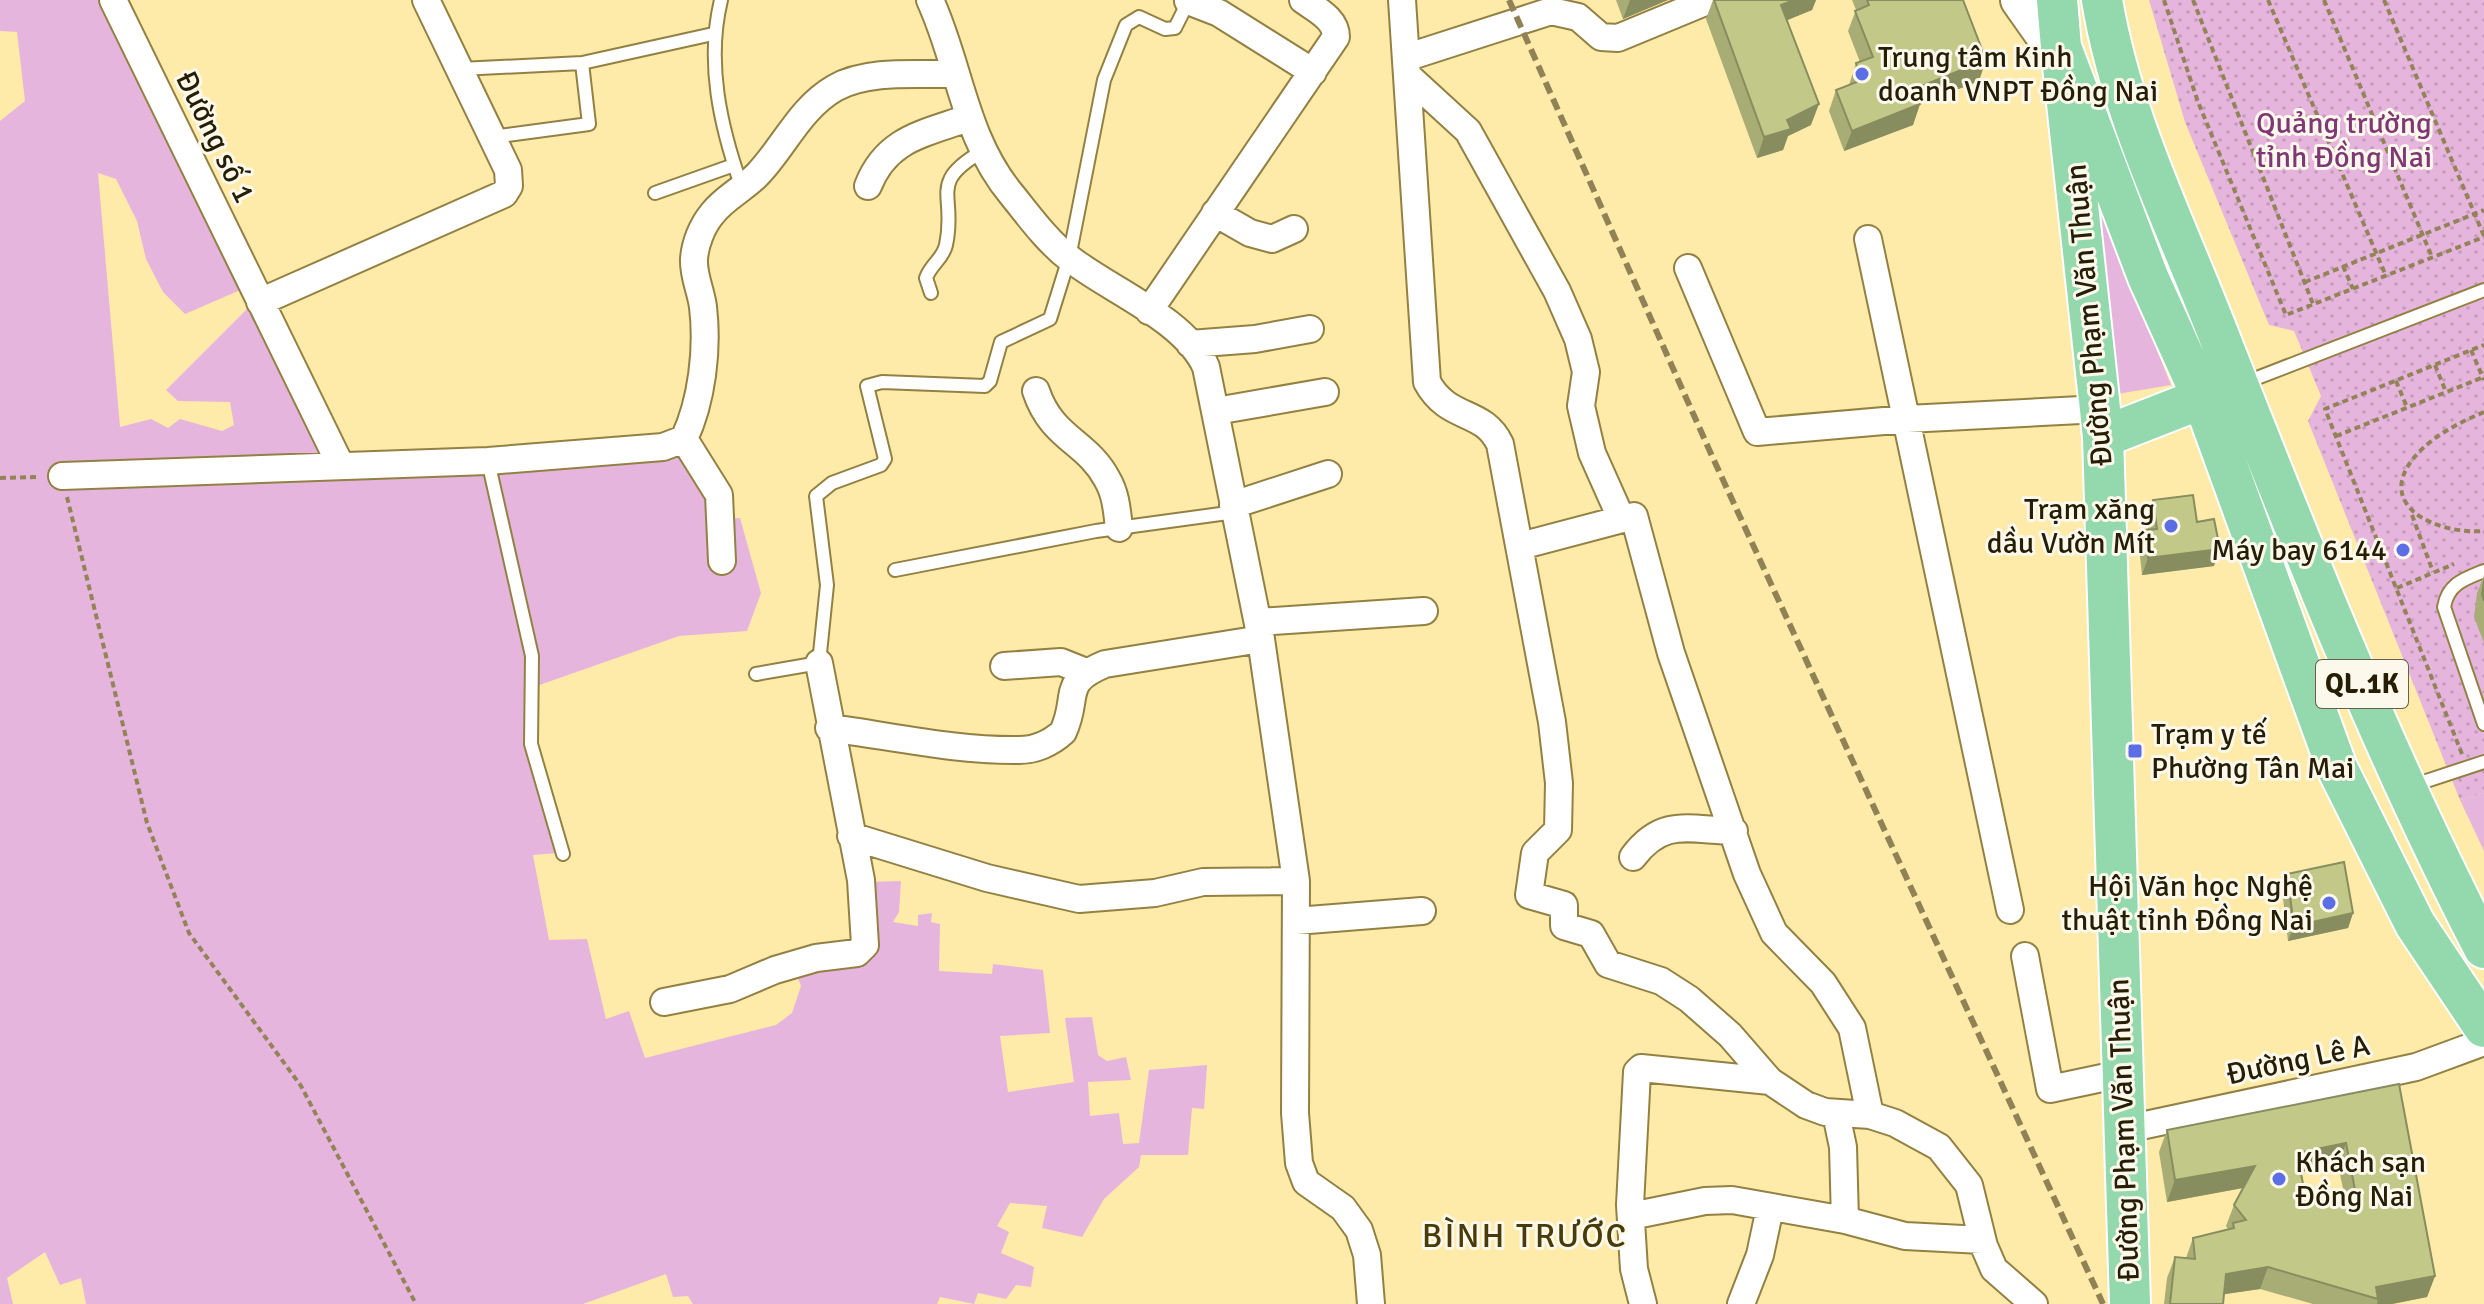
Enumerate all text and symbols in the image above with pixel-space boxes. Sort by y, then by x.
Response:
place label: Trung tâm Kinh doanh VNPT Đồng Nai [1878,39,2158,110]
street label: Đường số 1 [167,65,263,209]
marker: Trung tâm Kinh doanh VNPT Đồng Nai [1853,65,1871,83]
park label: Quảng trường tỉnh Đồng Nai [2256,105,2432,176]
street label: Đường Phạm Văn Thuận [2057,162,2121,468]
place label: Trạm xăng dầu Vườn Mít [1987,491,2155,562]
marker: Trạm xăng dầu Vườn Mít [2162,517,2180,535]
place label: Máy bay 6144 [2211,532,2387,569]
marker: Máy bay 6144 [2394,541,2412,559]
road number: QL.1K [2316,660,2408,708]
place label: Trạm y tế Phường Tân Mai [2151,716,2354,787]
marker: Trạm y tế Phường Tân Mai [2126,742,2144,760]
place label: Hội Văn học Nghệ thuật tỉnh Đồng Nai [2062,868,2313,939]
marker: Hội Văn học Nghệ thuật tỉnh Đồng Nai [2320,894,2338,912]
street label: Đường Phạm Văn Thuận [2100,978,2148,1282]
street label: Đường Lê A [2223,1027,2373,1093]
place label: Khách sạn Đồng Nai [2295,1144,2426,1215]
marker: Khách sạn Đồng Nai [2270,1170,2288,1188]
district label: BÌNH TRƯỚC [1422,1215,1628,1257]

